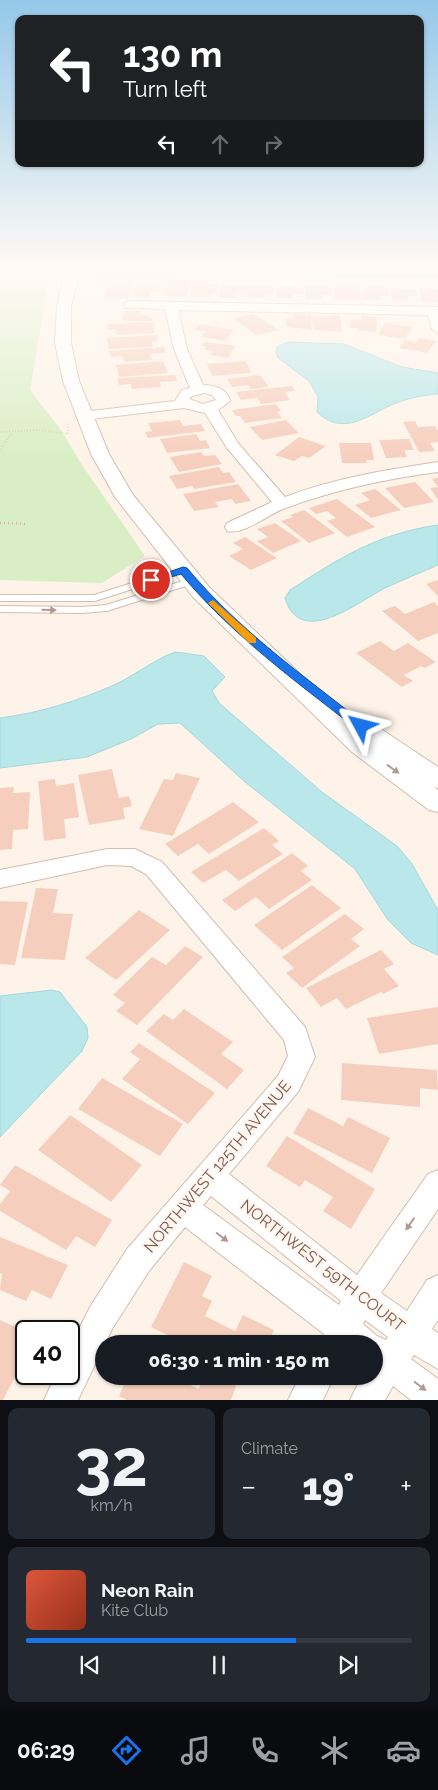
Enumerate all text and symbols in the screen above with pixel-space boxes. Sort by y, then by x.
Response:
text: 130 m [123,34,222,75]
icon: left [40,35,105,100]
text: Turn left [123,76,207,102]
icon: left [153,130,181,158]
icon: ahead [206,130,234,158]
icon: right [259,130,287,158]
pin [130,559,172,601]
icon: arrive [137,566,165,594]
one-way arrow [41,607,57,615]
position arrow [334,699,386,751]
one-way arrow [386,764,399,775]
street label: NORTHWEST 125TH AVENUE [140,1076,295,1256]
street label: NORTHWEST 59TH COURT [237,1195,409,1336]
one-way arrow [405,1218,415,1231]
one-way arrow [215,1232,229,1242]
speed limit sign: 40 [15,1320,80,1385]
text: 06:30 · 1 min · 150 m [149,1349,329,1371]
one-way arrow [413,1381,426,1392]
text: 32 [75,1425,148,1501]
text: Climate [241,1439,298,1458]
text: 19° [302,1464,354,1509]
text: − [241,1470,256,1503]
text: + [400,1470,412,1503]
text: km/h [90,1496,133,1515]
text: Neon Rain [101,1579,194,1601]
text: Kite Club [101,1601,168,1620]
icon: previous [76,1651,104,1679]
icon: pause [205,1651,233,1679]
icon: next [334,1651,362,1679]
icon: directions [109,1733,144,1768]
icon: music [178,1733,213,1768]
icon: phone [247,1733,282,1768]
icon: climate [317,1733,352,1768]
icon: car [386,1733,421,1768]
text: 06:29 [17,1737,75,1763]

